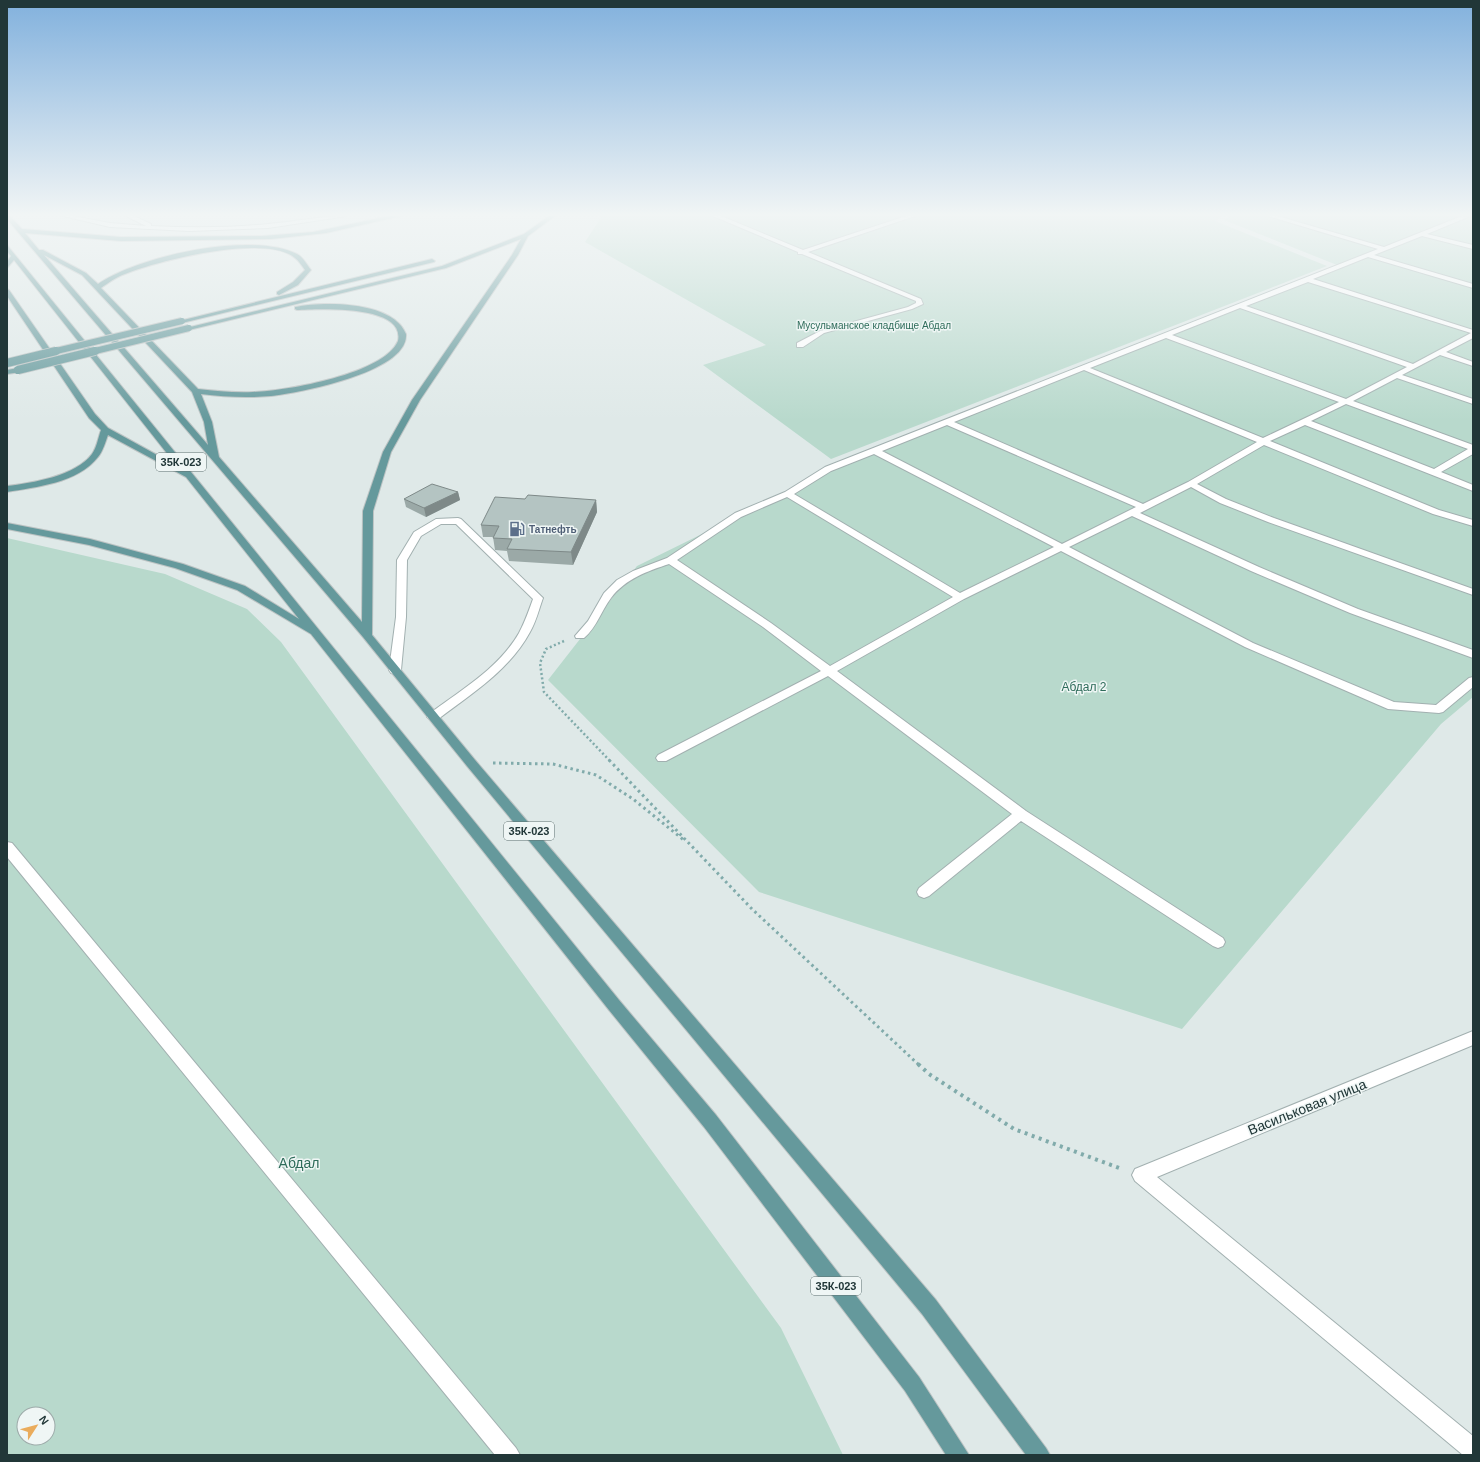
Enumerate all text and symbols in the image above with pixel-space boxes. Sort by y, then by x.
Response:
park label: Мусульманское кладбище Абдал [797,320,951,331]
road number: 35К-023 [156,453,206,471]
fuel station icon: Татнефть [508,520,526,538]
place label: Татнефть [529,524,577,535]
park label: Абдал 2 [1061,680,1107,694]
road number: 35К-023 [504,822,554,840]
street label: Васильковая улица [1245,1076,1369,1138]
park label: Абдал [279,1155,319,1171]
road number: 35К-023 [811,1277,861,1295]
north arrow [16,1406,56,1446]
text: N [37,1413,51,1427]

